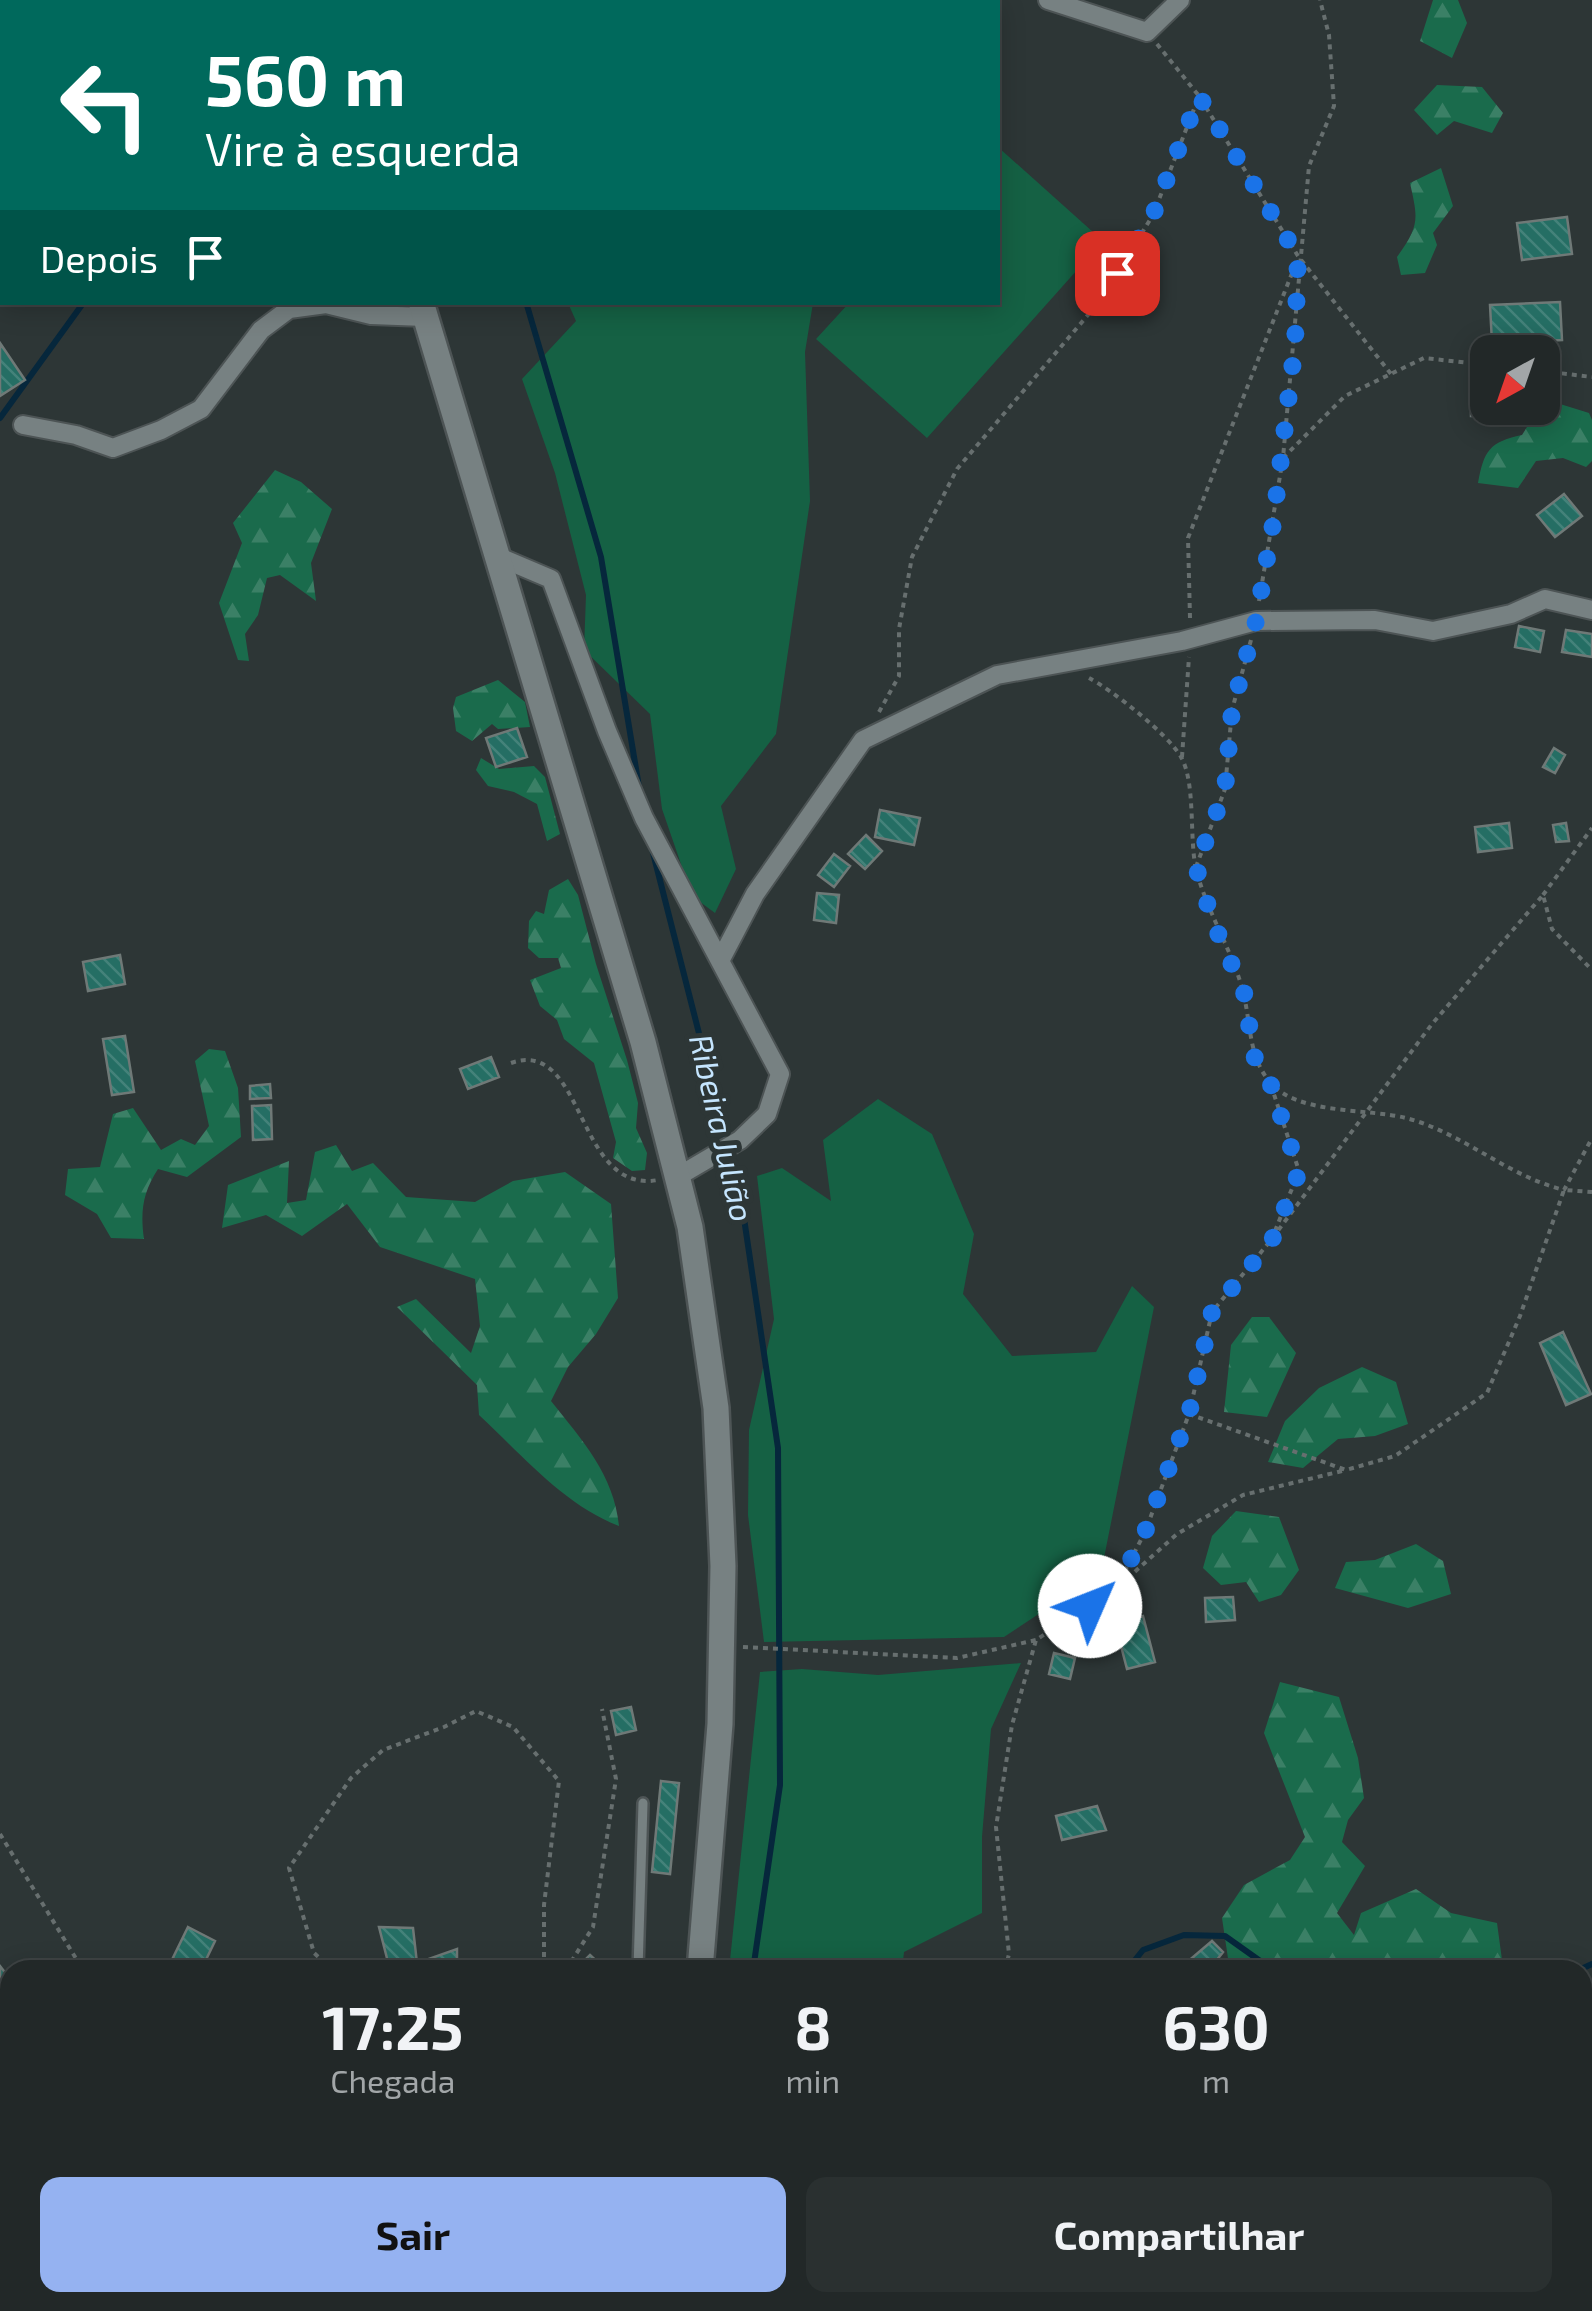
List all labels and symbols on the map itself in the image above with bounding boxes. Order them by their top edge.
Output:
pin [1075,231,1160,316]
north arrow [1470,335,1560,425]
water label: Ribeira Julião [683,1030,763,1225]
position arrow [1038,1554,1142,1658]

